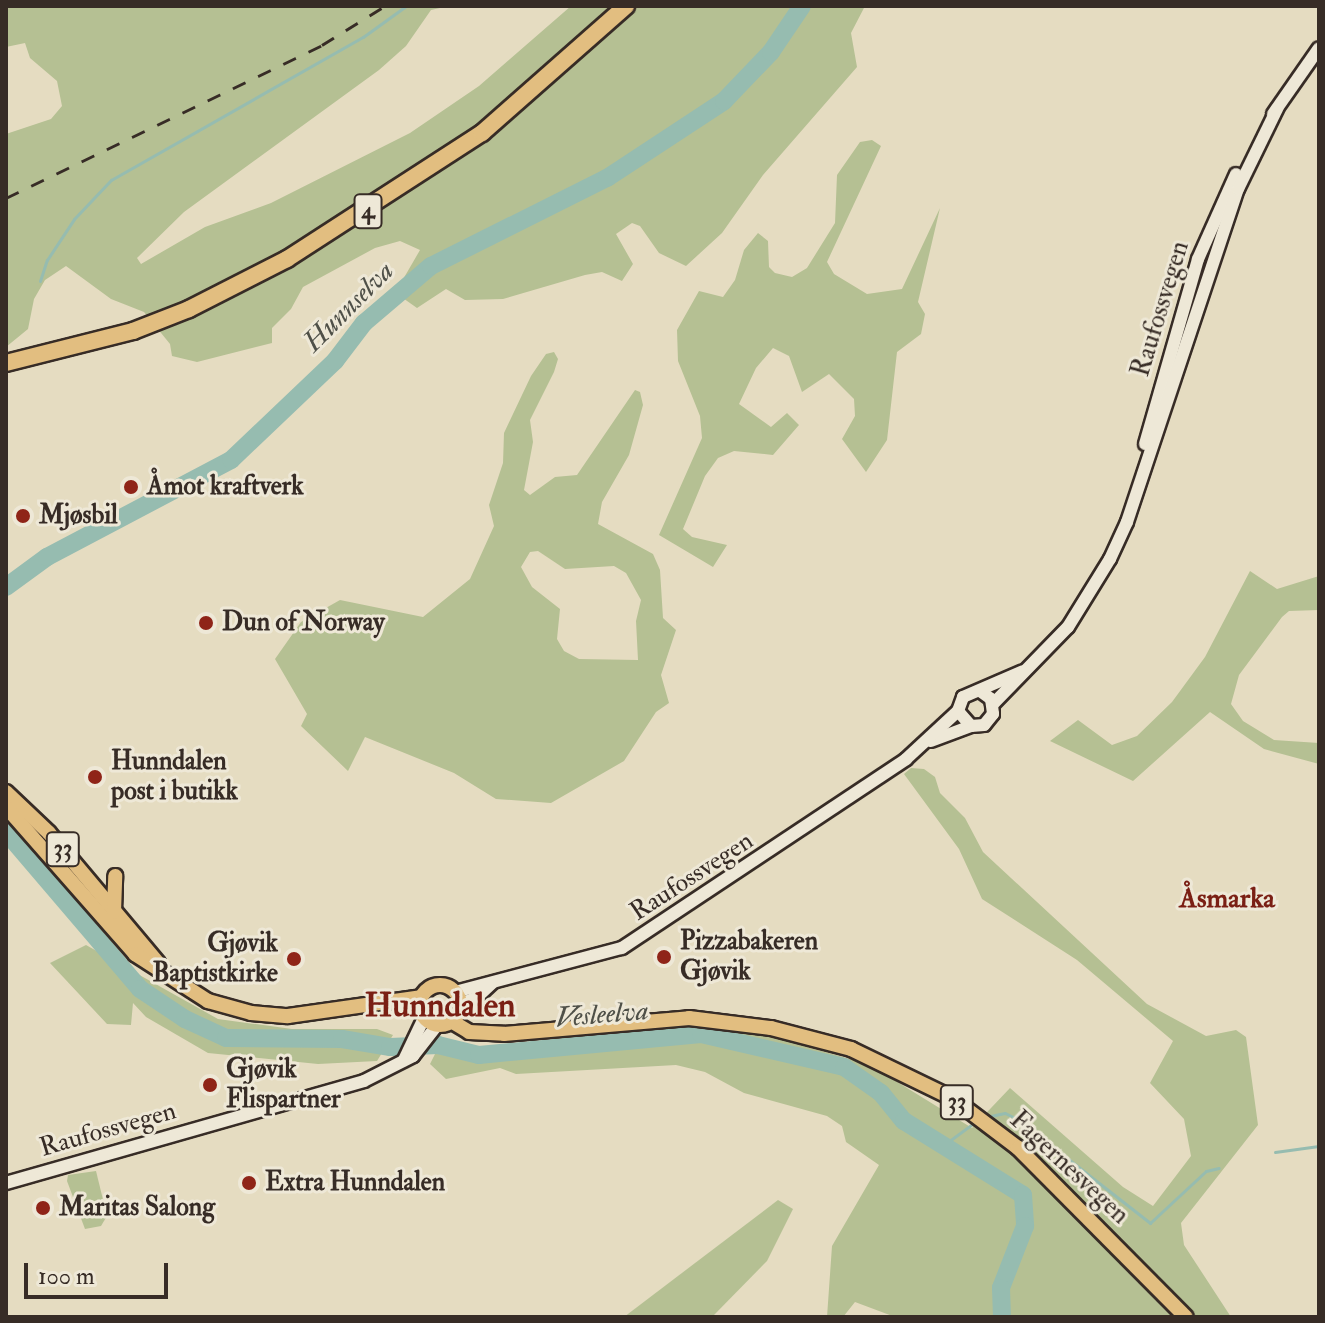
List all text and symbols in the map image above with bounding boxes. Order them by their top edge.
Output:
road number: 4 [352,191,384,231]
street label: Raufossvegen [1126,237,1196,381]
water label: Hunnselva [297,255,401,359]
place label: Åmot kraftverk [147,471,304,503]
marker: Åmot kraftverk [122,478,140,496]
place label: Mjøsbil [39,500,118,532]
marker: Mjøsbil [14,507,32,525]
place label: Dun of Norway [222,607,385,639]
marker: Dun of Norway [197,614,215,632]
place label: Hunndalen post i butikk [111,746,238,808]
marker: Hunndalen post i butikk [86,768,104,786]
street label: Raufossvegen [625,826,759,928]
road number: 33 [45,829,81,869]
district label: Åsmarka [1179,882,1275,916]
place label: Pizzabakeren Gjøvik [680,926,818,988]
place label: Gjøvik Baptistkirke [153,928,278,990]
marker: Pizzabakeren Gjøvik [655,948,673,966]
marker: Gjøvik Baptistkirke [285,950,303,968]
district label: Hunndalen [364,986,516,1026]
water label: Vesleelva [554,994,650,1036]
place label: Gjøvik Flispartner [226,1054,341,1116]
marker: Gjøvik Flispartner [201,1076,219,1094]
road number: 33 [939,1082,975,1122]
street label: Raufossvegen [36,1096,180,1164]
street label: Fagernesvegen [1003,1105,1135,1231]
place label: Extra Hunndalen [265,1167,445,1199]
marker: Extra Hunndalen [240,1174,258,1192]
place label: Maritas Salong [59,1192,215,1224]
marker: Maritas Salong [34,1199,52,1217]
scale bar [28,1247,172,1297]
text: 100 m [38,1261,95,1292]

